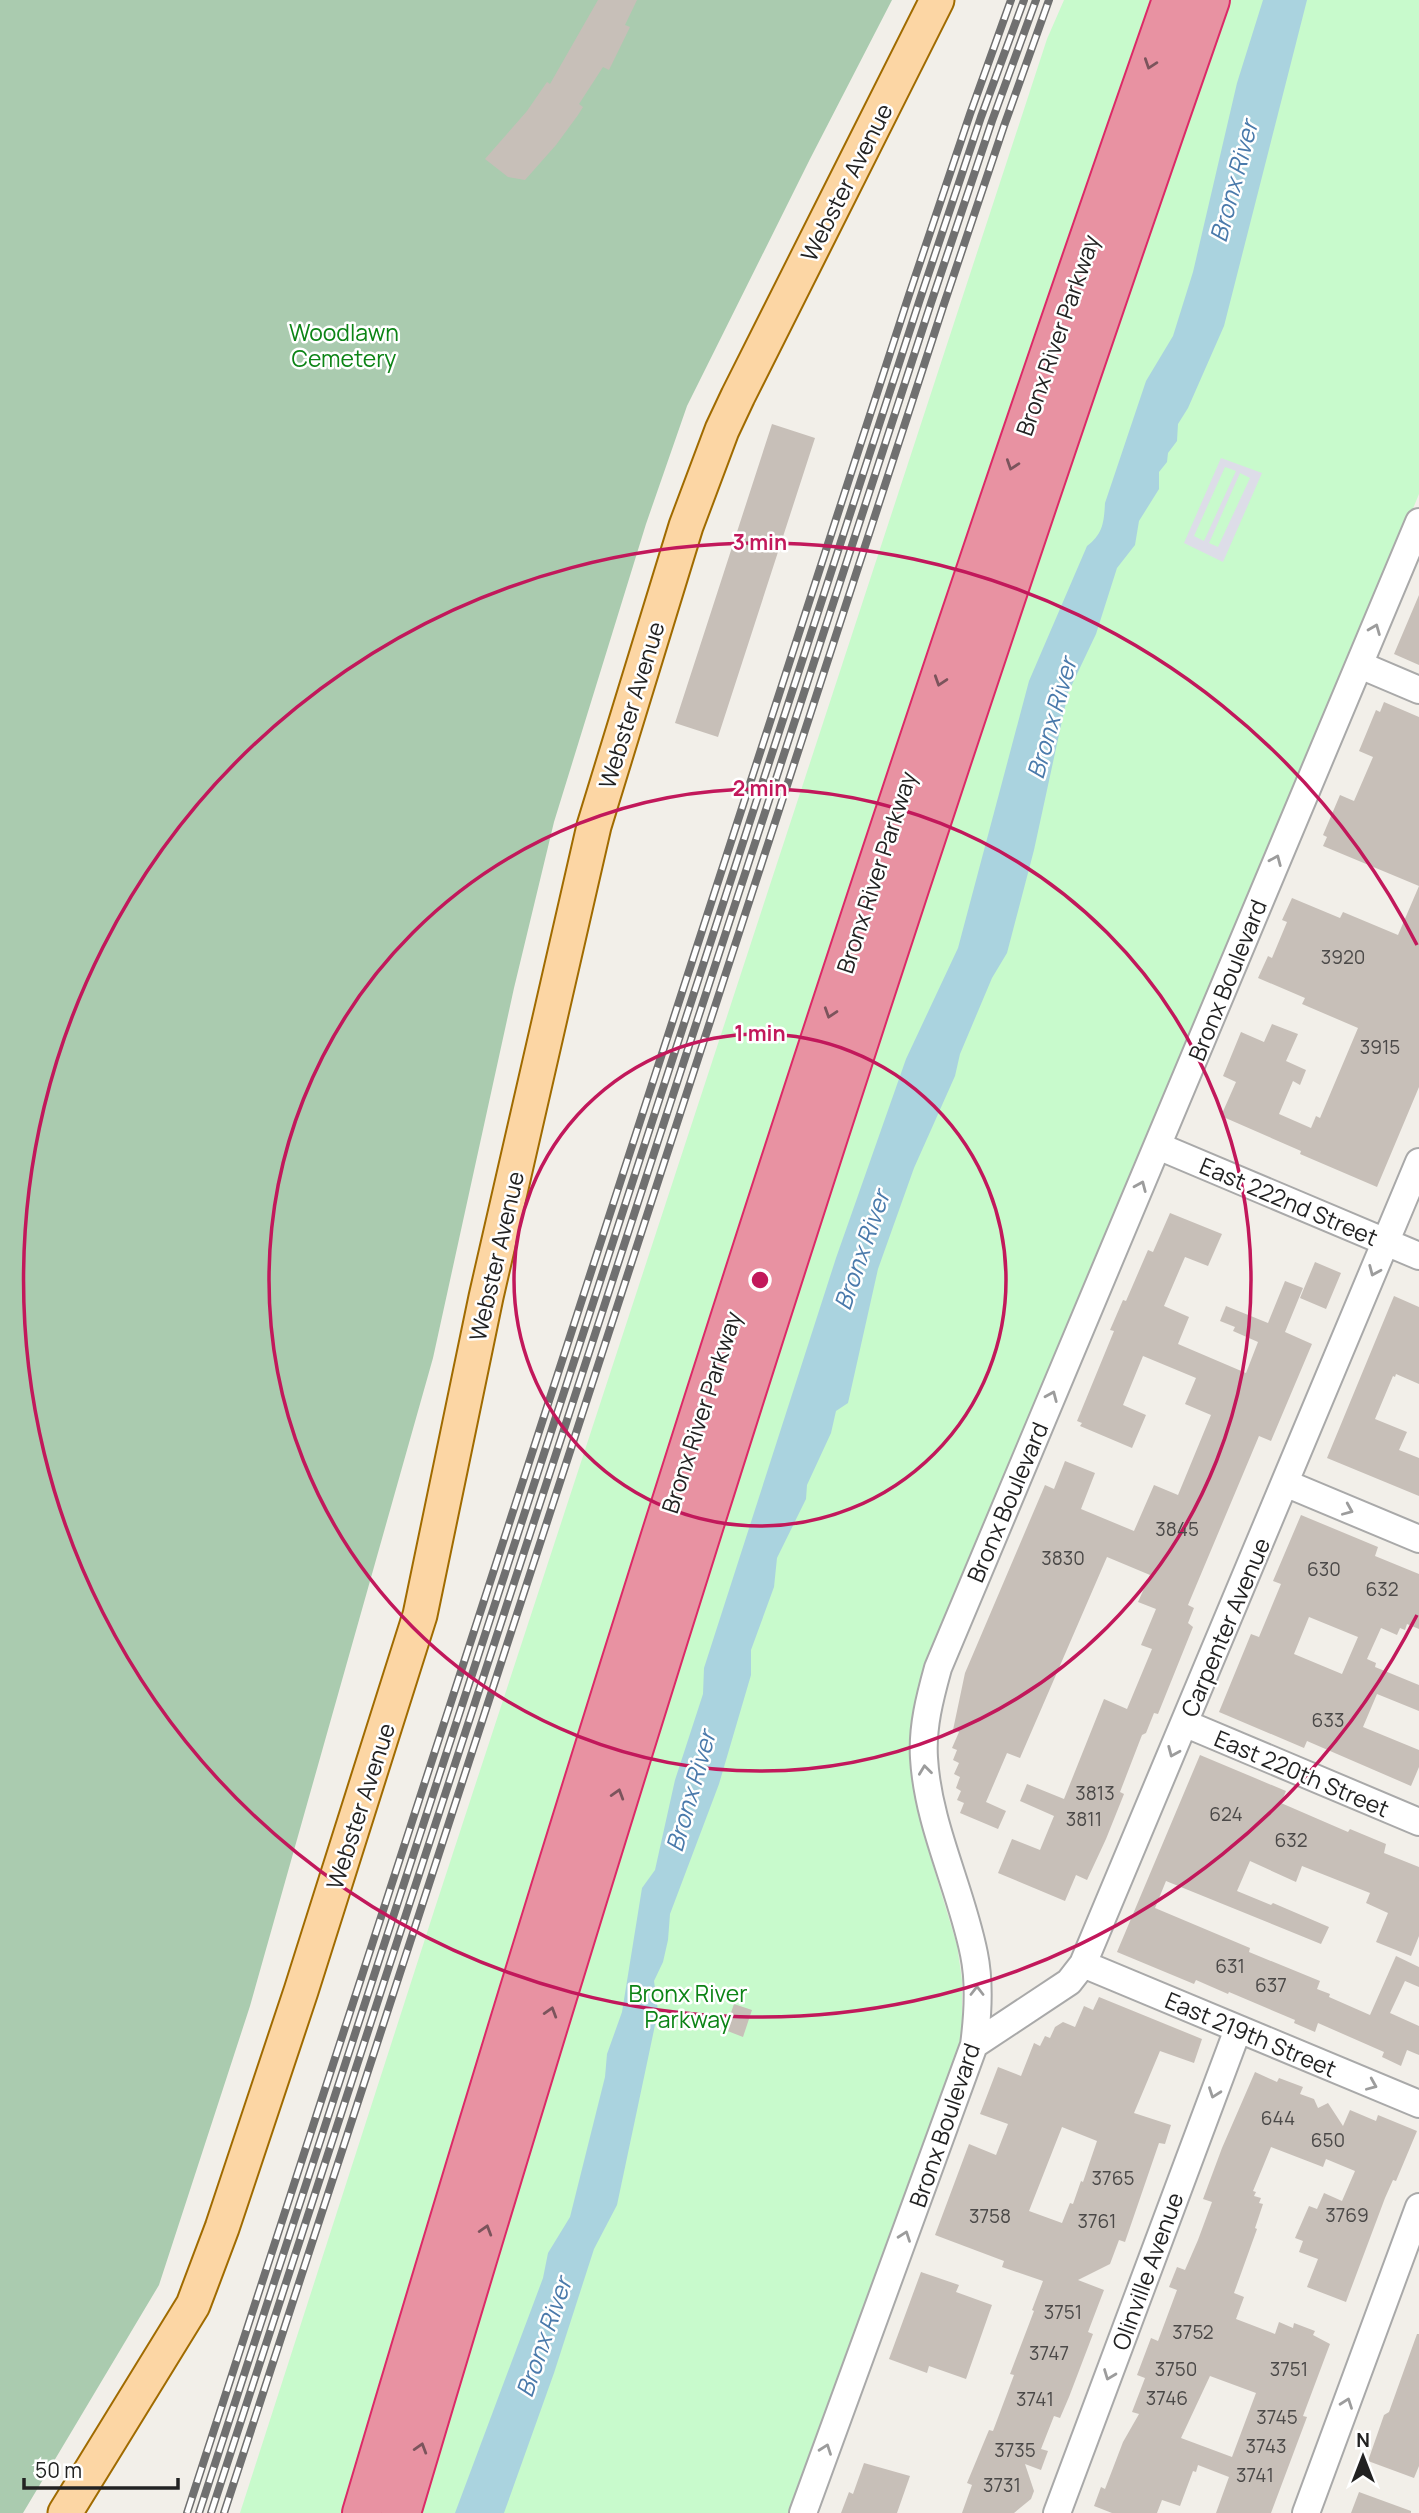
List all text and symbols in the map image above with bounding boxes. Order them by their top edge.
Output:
one-way arrow [1144,58,1158,70]
street label: Webster Avenue [792,98,900,266]
water label: Bronx River [1201,114,1266,245]
street label: Bronx River Parkway [1008,230,1106,440]
park label: Woodlawn Cemetery [289,316,399,374]
one-way arrow [1006,458,1020,471]
text: 3 min [733,528,787,556]
street label: Webster Avenue [590,618,672,792]
one-way arrow [1367,623,1381,635]
water label: Bronx River [1018,651,1085,782]
one-way arrow [934,674,948,686]
street label: Bronx River Parkway [828,767,924,977]
text: 2 min [733,774,787,802]
one-way arrow [1268,855,1282,868]
street label: Bronx Boulevard [1180,895,1274,1065]
house number: 3920 [1321,944,1365,970]
one-way arrow [823,1006,838,1018]
text: 1 min [734,1019,786,1047]
house number: 3915 [1360,1034,1400,1060]
street label: East 222nd Street [1195,1149,1383,1253]
street label: Webster Avenue [461,1168,531,1344]
one-way arrow [1133,1181,1147,1194]
water label: Bronx River [825,1183,898,1314]
one-way arrow [1368,1264,1382,1276]
centre of rings [748,1268,772,1292]
street label: Bronx River Parkway [653,1307,749,1517]
one-way arrow [1044,1391,1058,1403]
street label: Bronx Boulevard [959,1417,1055,1587]
one-way arrow [1342,1501,1354,1515]
house number: 3845 [1155,1516,1199,1542]
street label: Carpenter Avenue [1173,1533,1277,1721]
house number: 3830 [1041,1545,1085,1571]
house number: 630 [1307,1556,1341,1582]
house number: 632 [1365,1576,1399,1602]
house number: 633 [1312,1707,1344,1733]
street label: Webster Avenue [318,1719,402,1893]
street label: East 220th Street [1210,1722,1394,1824]
water label: Bronx River [657,1724,724,1855]
one-way arrow [1167,1745,1181,1757]
one-way arrow [918,1764,933,1776]
house number: 3813 [1075,1780,1115,1806]
one-way arrow [610,1789,624,1801]
house number: 624 [1209,1801,1243,1827]
house number: 3811 [1066,1806,1102,1832]
house number: 632 [1274,1827,1308,1853]
house number: 631 [1215,1953,1245,1979]
house number: 637 [1255,1972,1287,1998]
park label: Bronx River Parkway [629,1977,747,2035]
street label: East 219th Street [1160,1983,1342,2085]
one-way arrow [969,1985,985,1996]
one-way arrow [543,2006,557,2018]
street label: Bronx Boulevard [901,2039,987,2211]
one-way arrow [1365,2077,1378,2091]
one-way arrow [1208,2086,1222,2098]
house number: 644 [1261,2105,1295,2131]
house number: 650 [1311,2127,1345,2153]
house number: 3765 [1092,2165,1134,2191]
street label: Olinville Avenue [1104,2188,1190,2354]
house number: 3769 [1325,2202,1369,2228]
house number: 3758 [969,2203,1011,2229]
house number: 3761 [1078,2208,1116,2234]
one-way arrow [477,2224,492,2236]
one-way arrow [897,2230,911,2242]
water label: Bronx River [507,2270,580,2401]
house number: 3751 [1044,2299,1082,2325]
house number: 3752 [1172,2319,1214,2345]
house number: 3747 [1029,2340,1069,2366]
house number: 3750 [1155,2356,1197,2382]
house number: 3751 [1270,2356,1308,2382]
one-way arrow [1103,2368,1117,2380]
house number: 3746 [1146,2385,1188,2411]
house number: 3741 [1016,2386,1054,2412]
one-way arrow [1338,2398,1352,2410]
house number: 3745 [1256,2404,1298,2430]
north arrow [1328,2422,1398,2492]
text: N [1356,2427,1370,2453]
house number: 3743 [1246,2433,1287,2459]
house number: 3735 [994,2437,1036,2463]
one-way arrow [412,2442,427,2454]
one-way arrow [818,2443,832,2455]
scale bar [24,2446,178,2490]
text: 50 m [35,2456,82,2484]
house number: 3741 [1236,2462,1274,2488]
house number: 3731 [983,2472,1021,2498]

